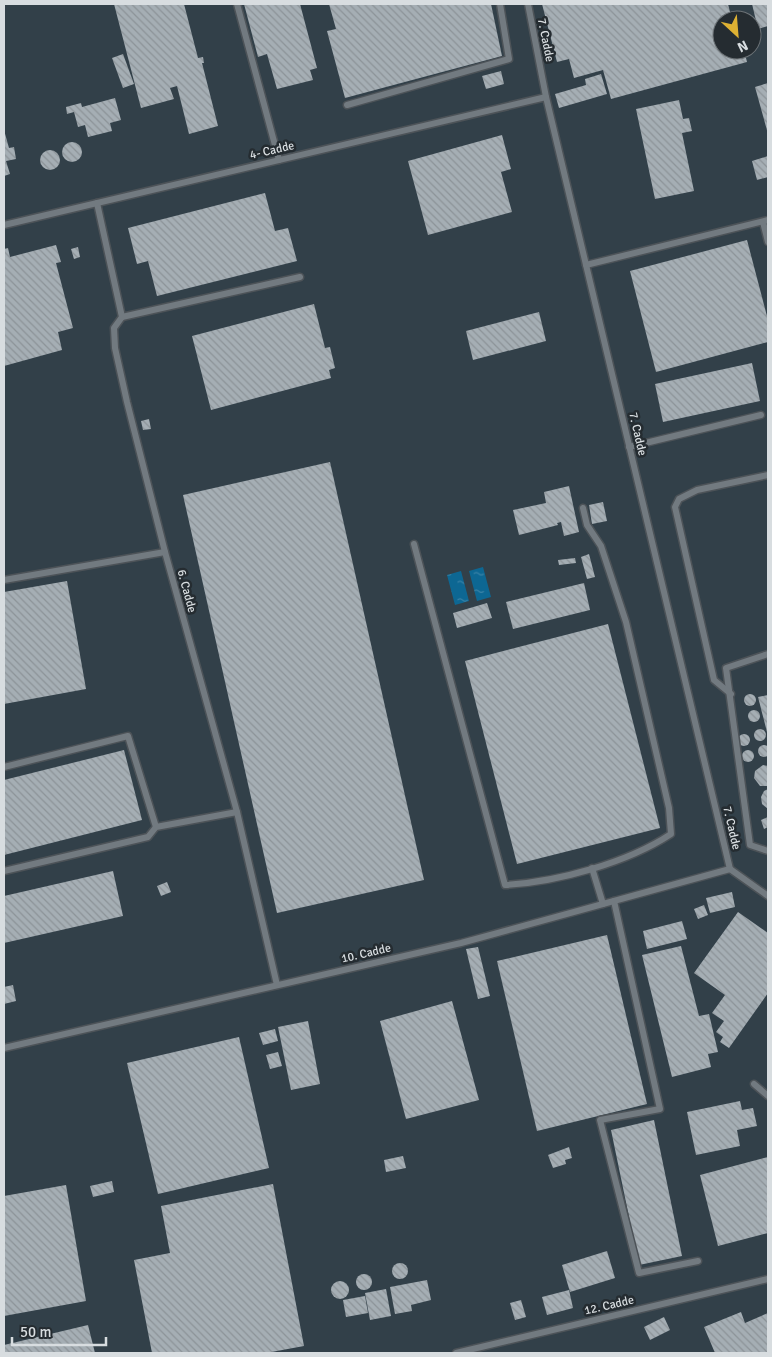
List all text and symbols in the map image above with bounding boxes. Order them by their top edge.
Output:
north arrow [712,10,762,60]
street label: 7. Cadde [534,17,557,63]
text: N [734,36,751,56]
street label: 4- Cadde [248,138,296,163]
street label: 7. Cadde [625,411,650,457]
street label: 6. Cadde [174,568,199,614]
street label: 7. Cadde [719,805,744,851]
street label: 10. Cadde [340,940,392,966]
street label: 12. Cadde [583,1292,635,1318]
scale bar [12,1314,106,1346]
text: 50 m [20,1323,51,1341]

